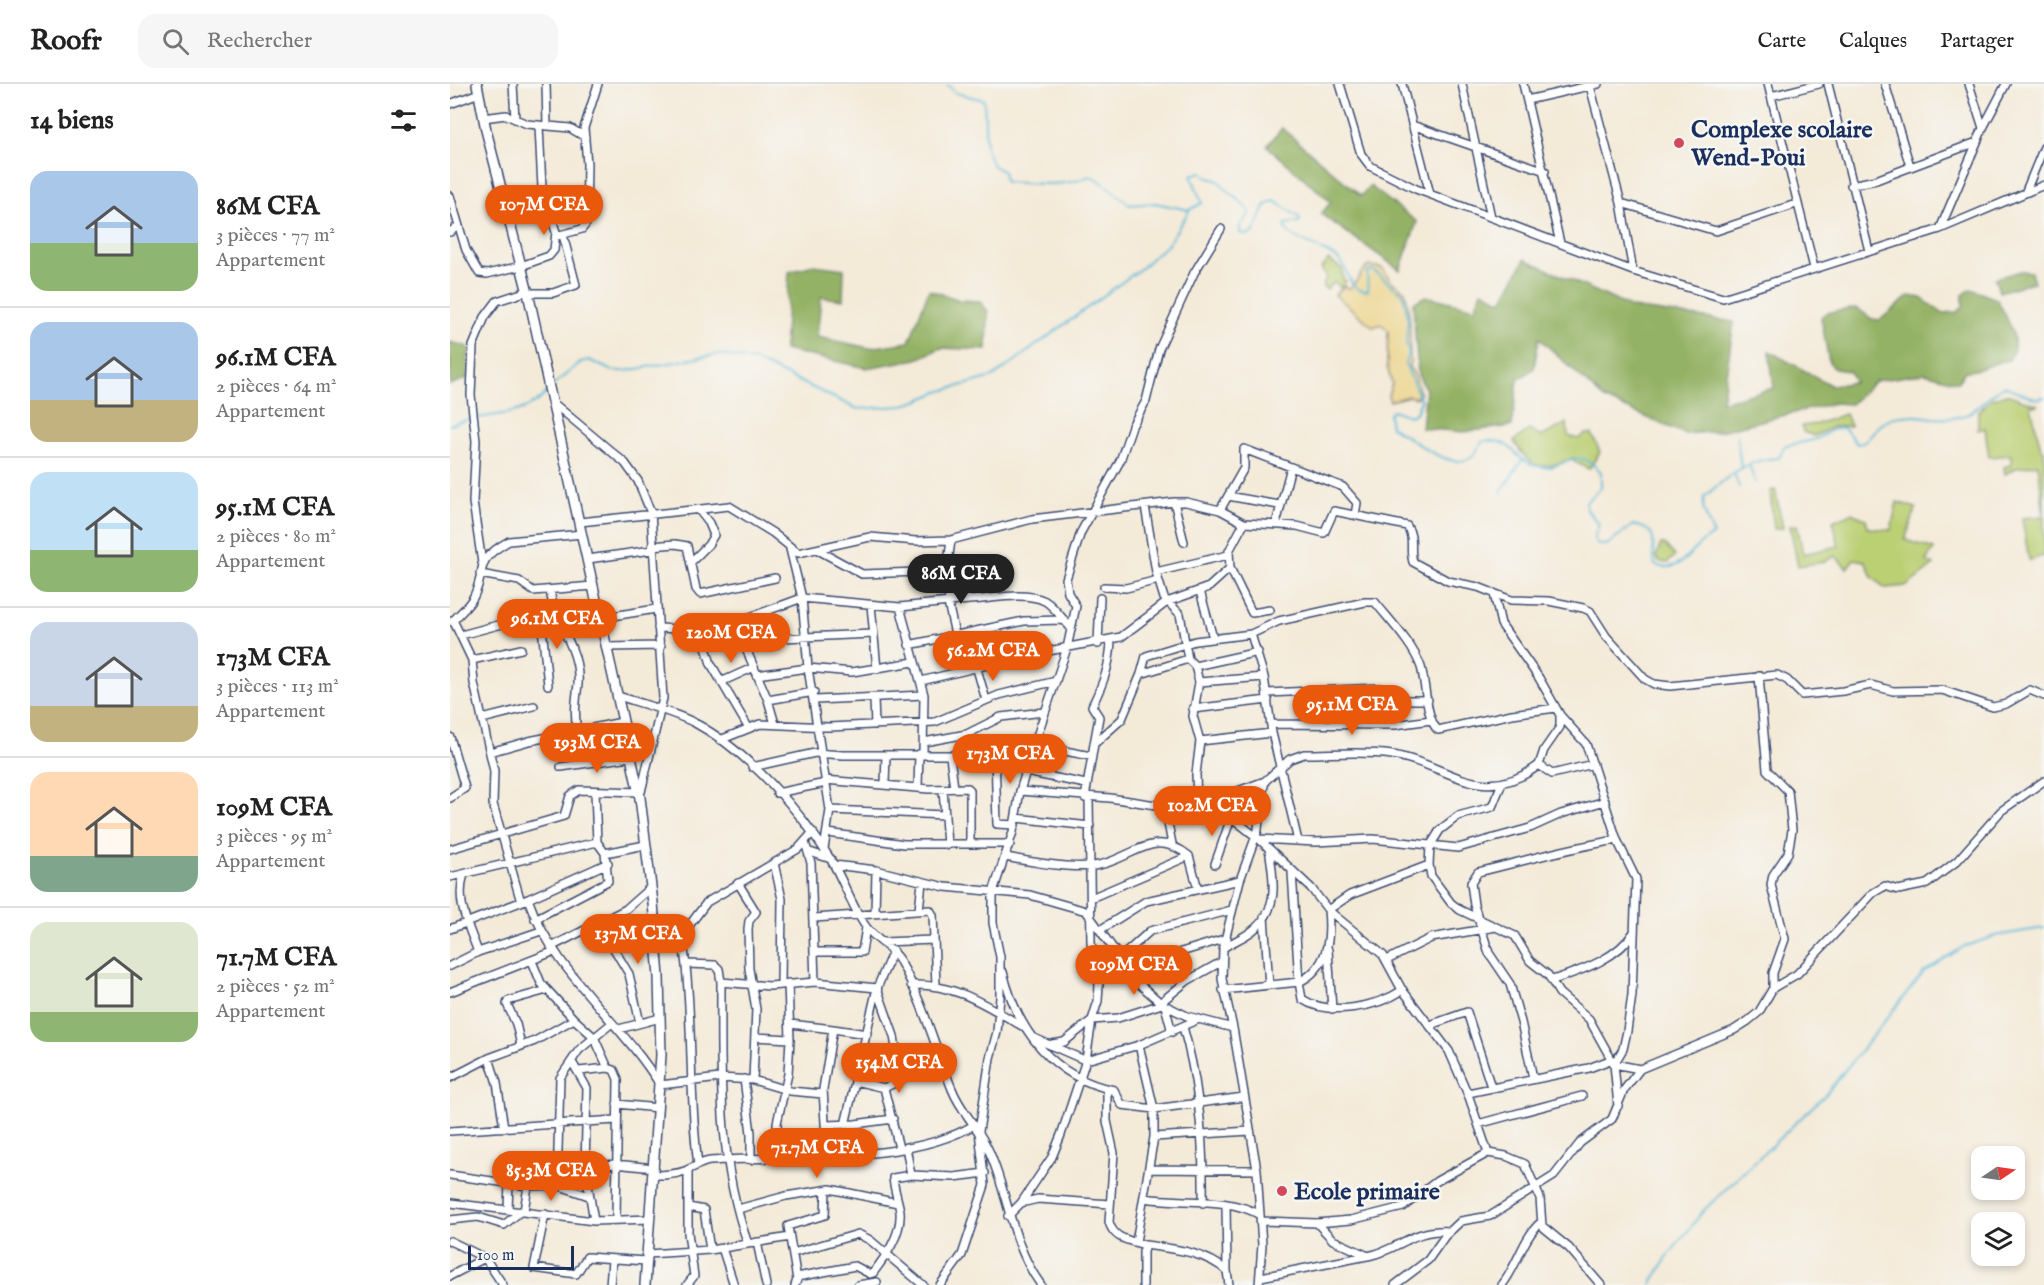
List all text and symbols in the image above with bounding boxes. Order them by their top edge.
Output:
search box [138,14,558,68]
text: Roofr [30,24,102,59]
icon: search [159,25,192,58]
text: Rechercher [207,27,312,55]
text: Carte [1757,28,1806,55]
text: Calques [1839,28,1907,55]
text: Partager [1940,28,2014,55]
text: 14 biens [30,104,114,137]
icon: filters [387,104,420,137]
place label: Complexe scolaire Wend-Poui [1690,115,1873,174]
marker: Complexe scolaire Wend-Poui [1672,136,1686,150]
pin: 107M CFA [482,185,606,236]
text: 86M CFA [216,190,319,223]
text: 107M CFA [499,192,589,217]
icon: home [78,195,150,267]
text: 3 pièces · 77 m² [216,223,335,248]
text: Appartement [216,248,325,273]
text: 96.1M CFA [216,341,336,374]
icon: home [78,346,150,418]
text: 2 pièces · 64 m² [216,374,337,399]
text: Appartement [216,399,325,424]
text: 95.1M CFA [216,491,334,524]
icon: home [78,496,150,568]
text: 2 pièces · 80 m² [216,524,336,549]
text: Appartement [216,549,325,574]
pin: 86M CFA [906,554,1016,605]
text: 86M CFA [921,561,1001,586]
pin: 96.1M CFA [488,599,626,650]
text: 96.1M CFA [511,606,603,631]
pin: 120M CFA [669,613,793,664]
text: 120M CFA [686,620,776,645]
pin: 56.2M CFA [924,631,1062,682]
text: 56.2M CFA [947,638,1039,663]
text: 173M CFA [216,641,330,674]
icon: home [78,646,150,718]
text: 3 pièces · 113 m² [216,674,339,699]
pin: 95.1M CFA [1283,685,1421,736]
text: 95.1M CFA [1307,692,1397,717]
text: Appartement [216,699,325,724]
pin: 193M CFA [535,723,659,774]
text: 193M CFA [554,730,640,755]
pin: 173M CFA [948,734,1072,785]
text: 173M CFA [966,741,1054,766]
pin: 102M CFA [1150,786,1274,837]
text: 109M CFA [216,791,332,824]
text: 102M CFA [1167,793,1257,818]
icon: home [78,796,150,868]
text: 3 pièces · 95 m² [216,824,332,849]
text: Appartement [216,849,325,874]
pin: 137M CFA [576,914,700,965]
text: 137M CFA [594,921,682,946]
text: 71.7M CFA [216,941,336,974]
pin: 109M CFA [1072,945,1196,996]
icon: home [78,946,150,1018]
text: 109M CFA [1089,952,1179,977]
text: 2 pièces · 52 m² [216,974,335,999]
text: Appartement [216,999,325,1024]
pin: 154M CFA [837,1043,961,1094]
text: 154M CFA [855,1050,943,1075]
pin: 71.7M CFA [748,1128,886,1179]
text: 71.7M CFA [771,1135,863,1160]
north arrow [1971,1146,2025,1200]
map controls [1971,1146,2025,1266]
pin: 85.3M CFA [482,1151,620,1202]
text: 85.3M CFA [506,1158,596,1183]
place label: Ecole primaire [1294,1177,1440,1208]
marker: Ecole primaire [1275,1184,1289,1198]
button: layers [1971,1212,2025,1266]
scale bar [468,1243,574,1270]
text: 100 m [477,1246,514,1266]

